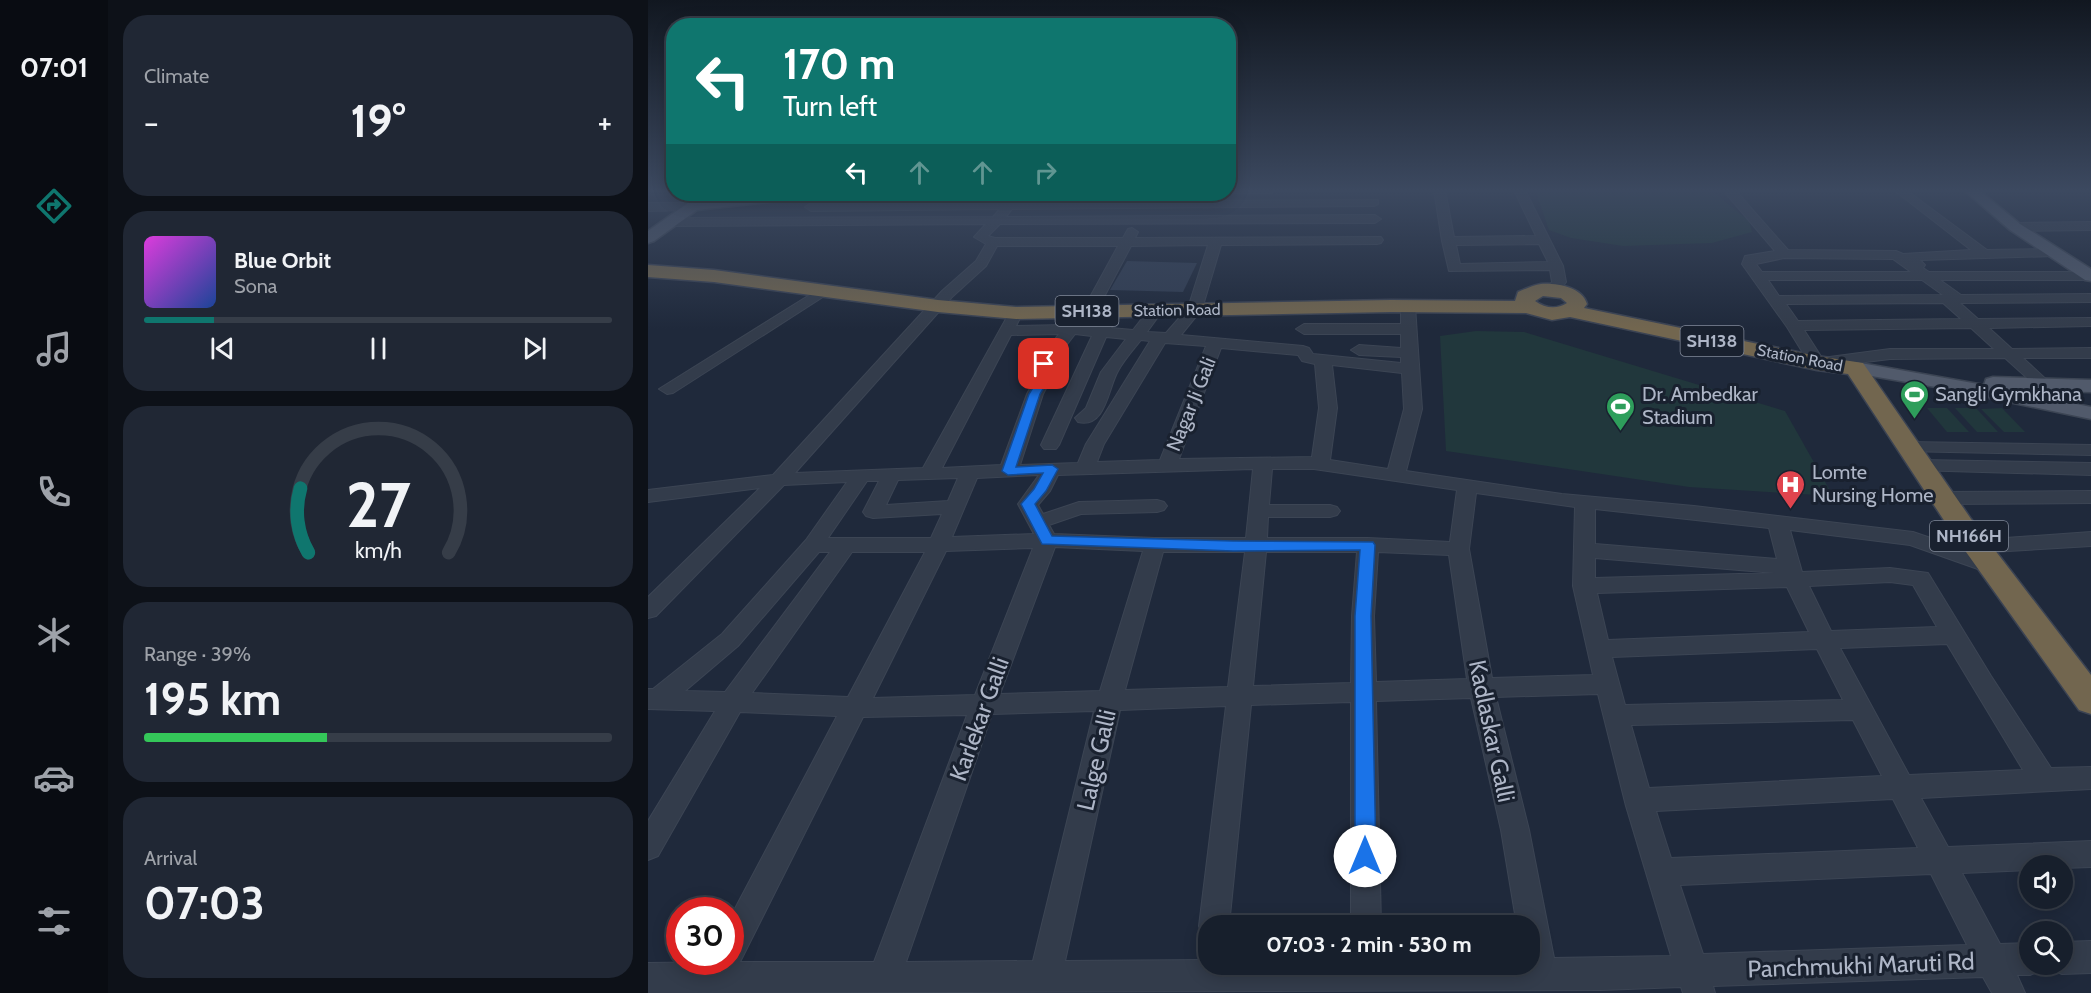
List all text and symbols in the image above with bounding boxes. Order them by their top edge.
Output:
text: 170 m [783,38,895,90]
icon: left [684,42,762,120]
text: 07:01 [20,51,88,84]
text: Climate [144,64,209,88]
text: Turn left [783,90,877,123]
text: 19° [351,94,405,148]
text: − [144,102,159,142]
text: + [597,102,612,142]
icon: left [840,156,873,189]
icon: ahead [903,156,936,189]
icon: ahead [966,156,999,189]
icon: right [1029,156,1062,189]
icon: directions [33,185,75,227]
text: Blue Orbit [234,247,331,274]
text: Sona [234,274,277,298]
road number: SH138 [1056,296,1118,326]
street label: Station Road [1133,300,1221,320]
road number: SH138 [1680,326,1744,356]
icon: music [33,328,75,370]
icon: previous [206,332,239,365]
icon: pause [362,332,395,365]
icon: next [518,332,551,365]
pin [1018,338,1069,389]
street label: Station Road [1756,340,1844,376]
icon: arrive [1027,347,1060,380]
street label: Nagar Ji Gali [1161,353,1221,455]
sports icon: Sangli Gymkhana [1898,378,1930,420]
place label: Dr. Ambedkar Stadium [1642,382,1759,429]
place label: Sangli Gymkhana [1935,382,2082,406]
sports icon: Dr. Ambedkar Stadium [1605,390,1637,432]
place label: Lomte Nursing Home [1812,460,1933,507]
text: 27 [346,468,411,544]
hospital icon: Lomte Nursing Home [1775,468,1807,510]
icon: phone [33,471,75,513]
road number: NH166H [1930,521,2008,551]
text: km/h [355,538,401,564]
icon: climate [33,614,75,656]
text: Range · 39% [144,642,251,666]
street label: Karlekar Galli [943,653,1015,785]
street label: Kadlaskar Galli [1463,657,1521,805]
text: 195 km [144,672,281,726]
street label: Lalge Galli [1070,707,1122,813]
icon: car [33,757,75,799]
position arrow [1333,824,1397,888]
text: Arrival [144,846,197,870]
map controls [2019,855,2073,975]
button: sound [2019,855,2073,909]
text: 07:03 [144,876,265,930]
speed limit sign: 30 [666,897,744,975]
icon: filters [33,900,75,942]
button: search [2019,921,2073,975]
text: 07:03 · 2 min · 530 m [1266,931,1472,958]
street label: Panchmukhi Maruti Rd [1747,947,1975,983]

